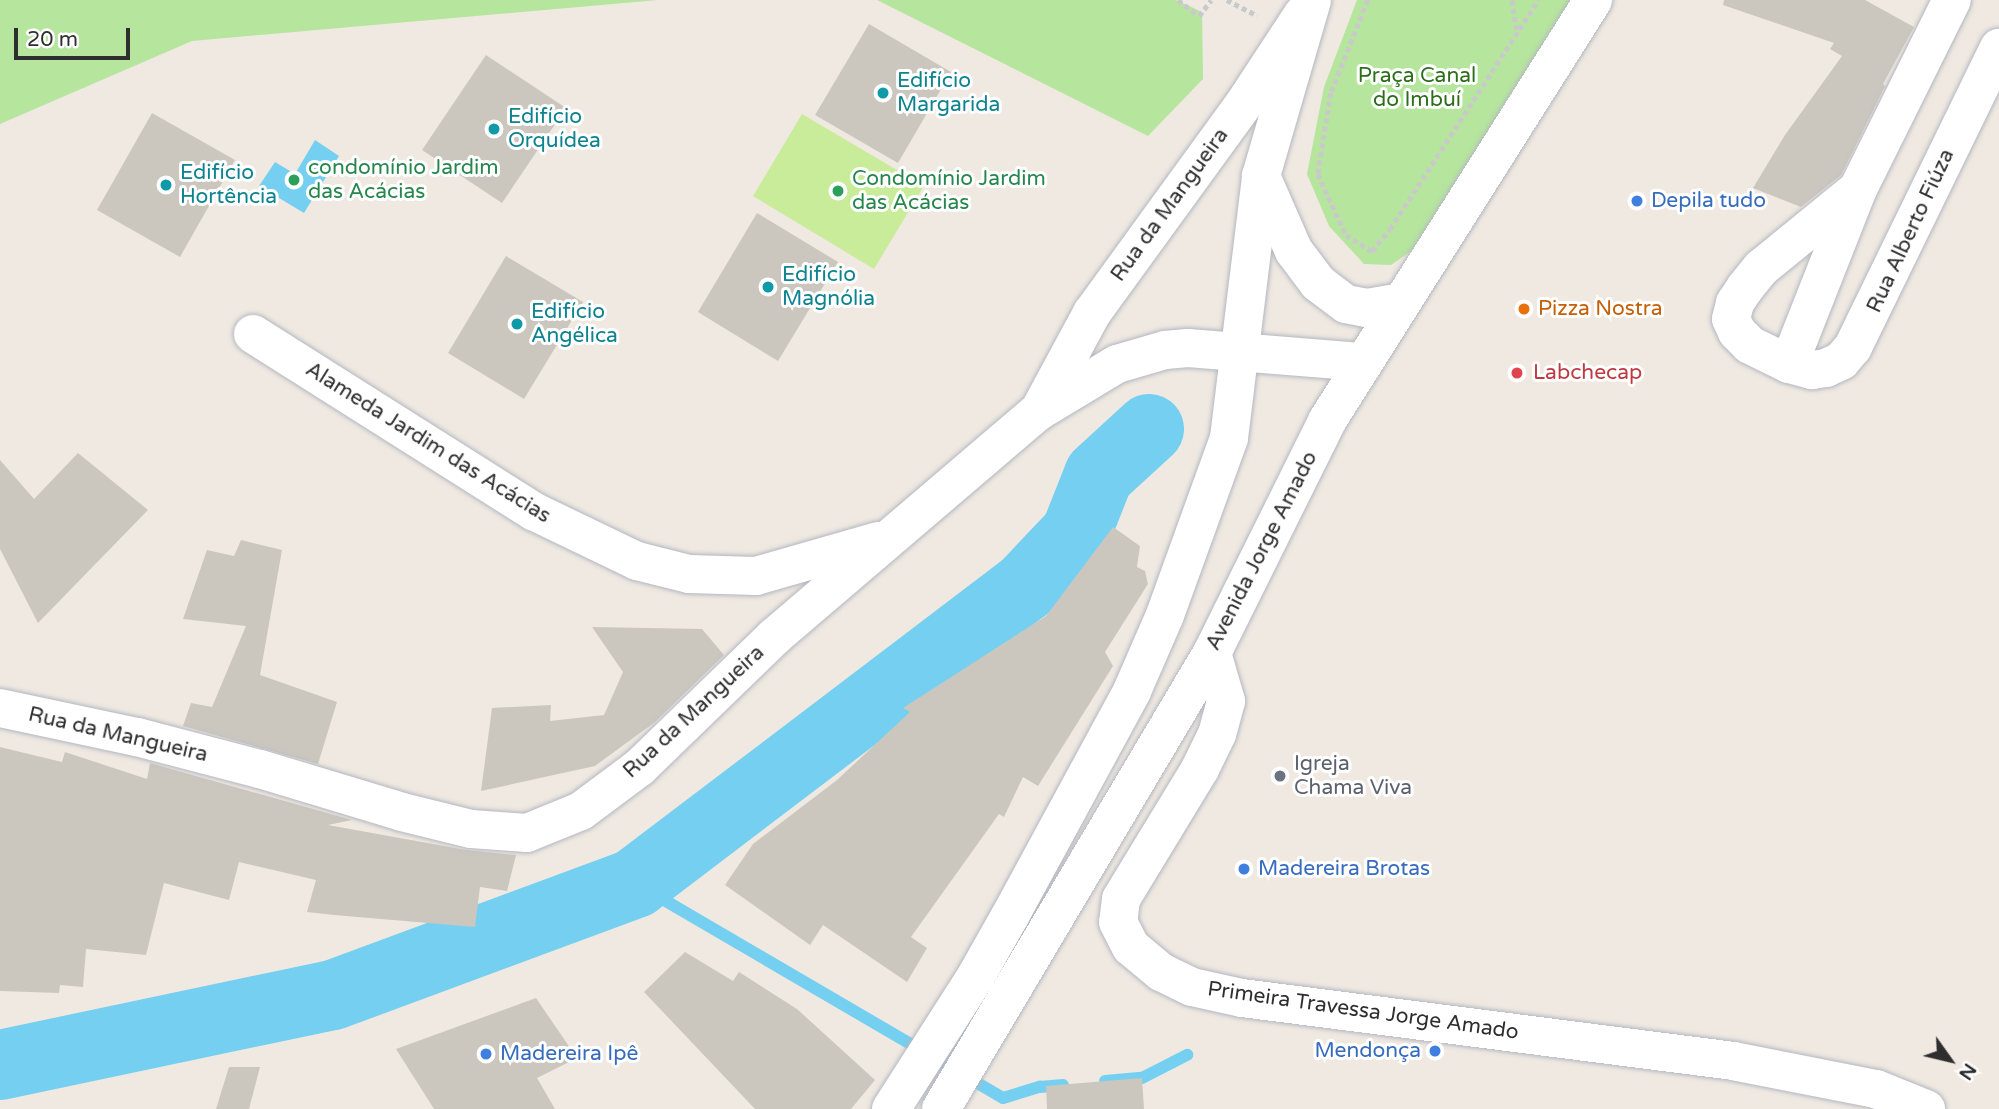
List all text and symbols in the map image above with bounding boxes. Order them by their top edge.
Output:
scale bar [18,14,133,58]
text: 20 m [27,27,78,52]
park label: Praça Canal do Imbuí [1358,63,1476,113]
place label: Edifício Margarida [897,68,1000,118]
marker: Edifício Margarida [875,85,891,101]
place label: Edifício Orquídea [508,104,601,154]
marker: Edifício Orquídea [486,121,502,137]
street label: Rua da Mangueira [1106,123,1234,287]
street label: Rua Alberto Fiúza [1862,145,1960,317]
place label: condomínio Jardim das Acácias [308,155,499,205]
place label: Edifício Hortência [180,160,277,210]
place label: Condomínio Jardim das Acácias [852,166,1046,216]
marker: condomínio Jardim das Acácias [286,172,302,188]
marker: Edifício Hortência [158,177,174,193]
marker: Condomínio Jardim das Acácias [830,183,846,199]
place label: Depila tudo [1651,188,1766,214]
marker: Depila tudo [1629,193,1645,209]
place label: Edifício Magnólia [782,262,875,312]
marker: Edifício Magnólia [760,279,776,295]
place label: Pizza Nostra [1538,296,1663,322]
place label: Edifício Angélica [531,299,618,349]
marker: Pizza Nostra [1516,301,1532,317]
marker: Edifício Angélica [509,316,525,332]
street label: Alameda Jardim das Acácias [301,357,555,529]
place label: Labchecap [1533,360,1642,386]
marker: Labchecap [1507,363,1527,383]
street label: Avenida Jorge Amado [1201,447,1323,655]
street label: Rua da Mangueira [618,640,770,784]
street label: Rua da Mangueira [26,702,210,768]
place label: Igreja Chama Viva [1294,751,1412,801]
marker: Igreja Chama Viva [1272,768,1288,784]
place label: Madereira Brotas [1258,856,1430,882]
marker: Madereira Brotas [1236,861,1252,877]
street label: Primeira Travessa Jorge Amado [1206,977,1520,1045]
north arrow [1915,1025,1985,1095]
place label: Mendonça [1315,1038,1421,1064]
place label: Madereira Ipê [500,1041,638,1067]
marker: Mendonça [1427,1043,1443,1059]
marker: Madereira Ipê [478,1046,494,1062]
text: N [1954,1059,1981,1084]

